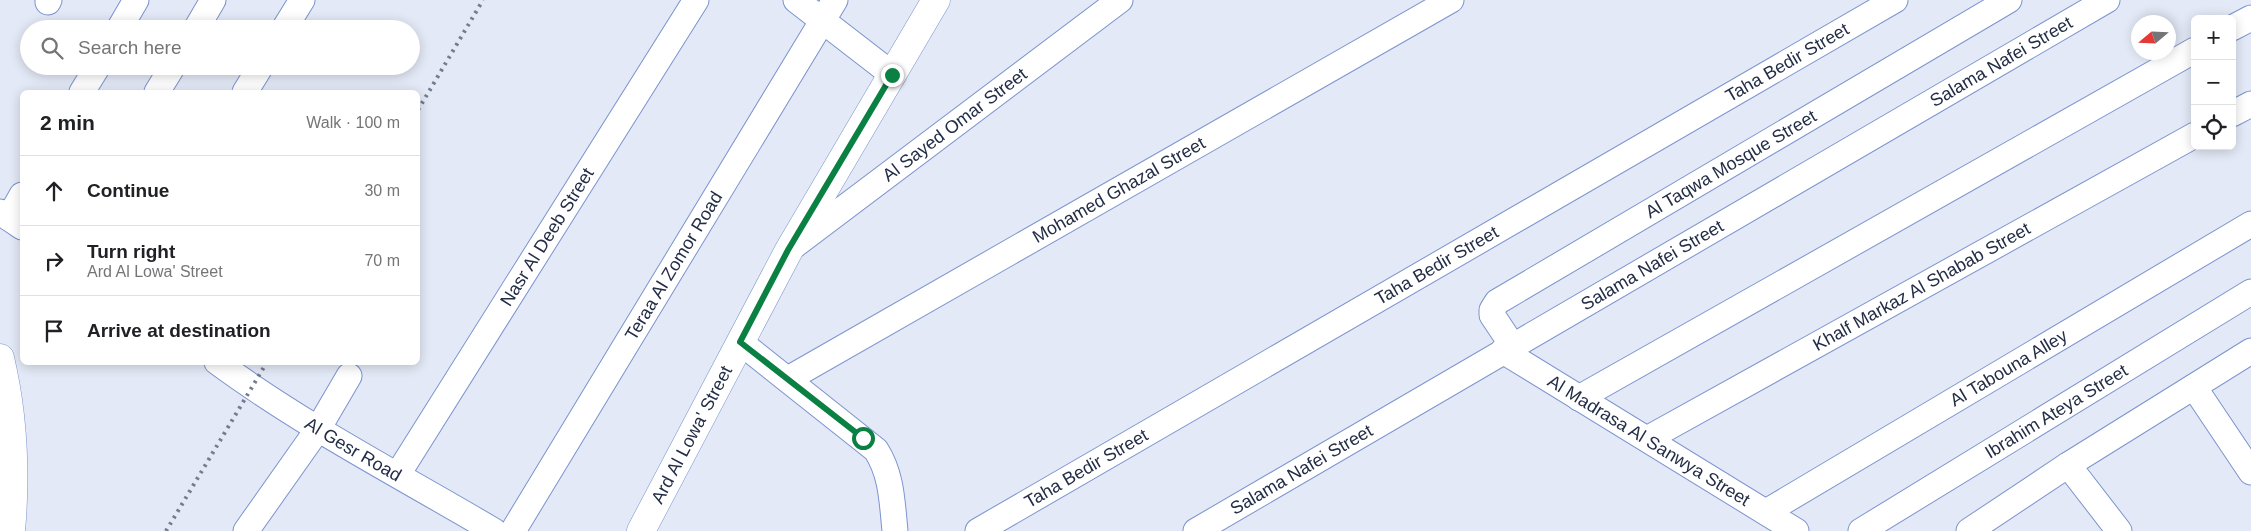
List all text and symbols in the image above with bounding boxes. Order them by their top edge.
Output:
street label: Salama Nafei Street [1927,12,2076,111]
north arrow [2131,15,2176,60]
map controls [2191,15,2236,150]
button: + [2191,15,2236,60]
street label: Taha Bedir Street [1722,19,1852,106]
search box [20,20,420,75]
icon: search [38,34,66,62]
text: Search here [78,37,182,58]
button: − [2191,60,2236,105]
street label: Al Sayed Omar Street [879,64,1031,185]
route end [881,64,904,87]
button: locate [2191,105,2236,150]
street label: Al Taqwa Mosque Street [1642,106,1820,222]
text: 2 min [40,111,95,134]
text: Walk · 100 m [306,114,400,131]
street label: Mohamed Ghazal Street [1029,133,1208,247]
street label: Nasr Al Deeb Street [496,164,598,310]
icon: ahead [40,177,68,205]
text: Continue [87,180,169,201]
text: 30 m [364,182,400,199]
street label: Teraa Al Zomor Road [621,188,726,344]
street label: Salama Nafei Street [1577,216,1727,314]
street label: Khalf Markaz Al Shabab Street [1809,218,2034,355]
street label: Taha Bedir Street [1371,222,1502,309]
text: Turn right [87,241,175,262]
icon: right [40,247,68,275]
text: 70 m [364,252,400,269]
text: Ard Al Lowa' Street [87,263,223,280]
icon: arrive [40,317,68,345]
text: Arrive at destination [87,320,271,341]
street label: Al Tabouna Alley [1946,326,2071,411]
street label: Ibrahim Ateya Street [1981,360,2131,463]
street label: Ard Al Lowa' Street [647,362,736,507]
street label: Al Madrasa Al Sanwya Street [1544,371,1753,510]
street label: Al Gesr Road [301,413,405,486]
street label: Salama Nafei Street [1227,420,1376,519]
street label: Taha Bedir Street [1021,425,1151,512]
route start [852,427,875,450]

